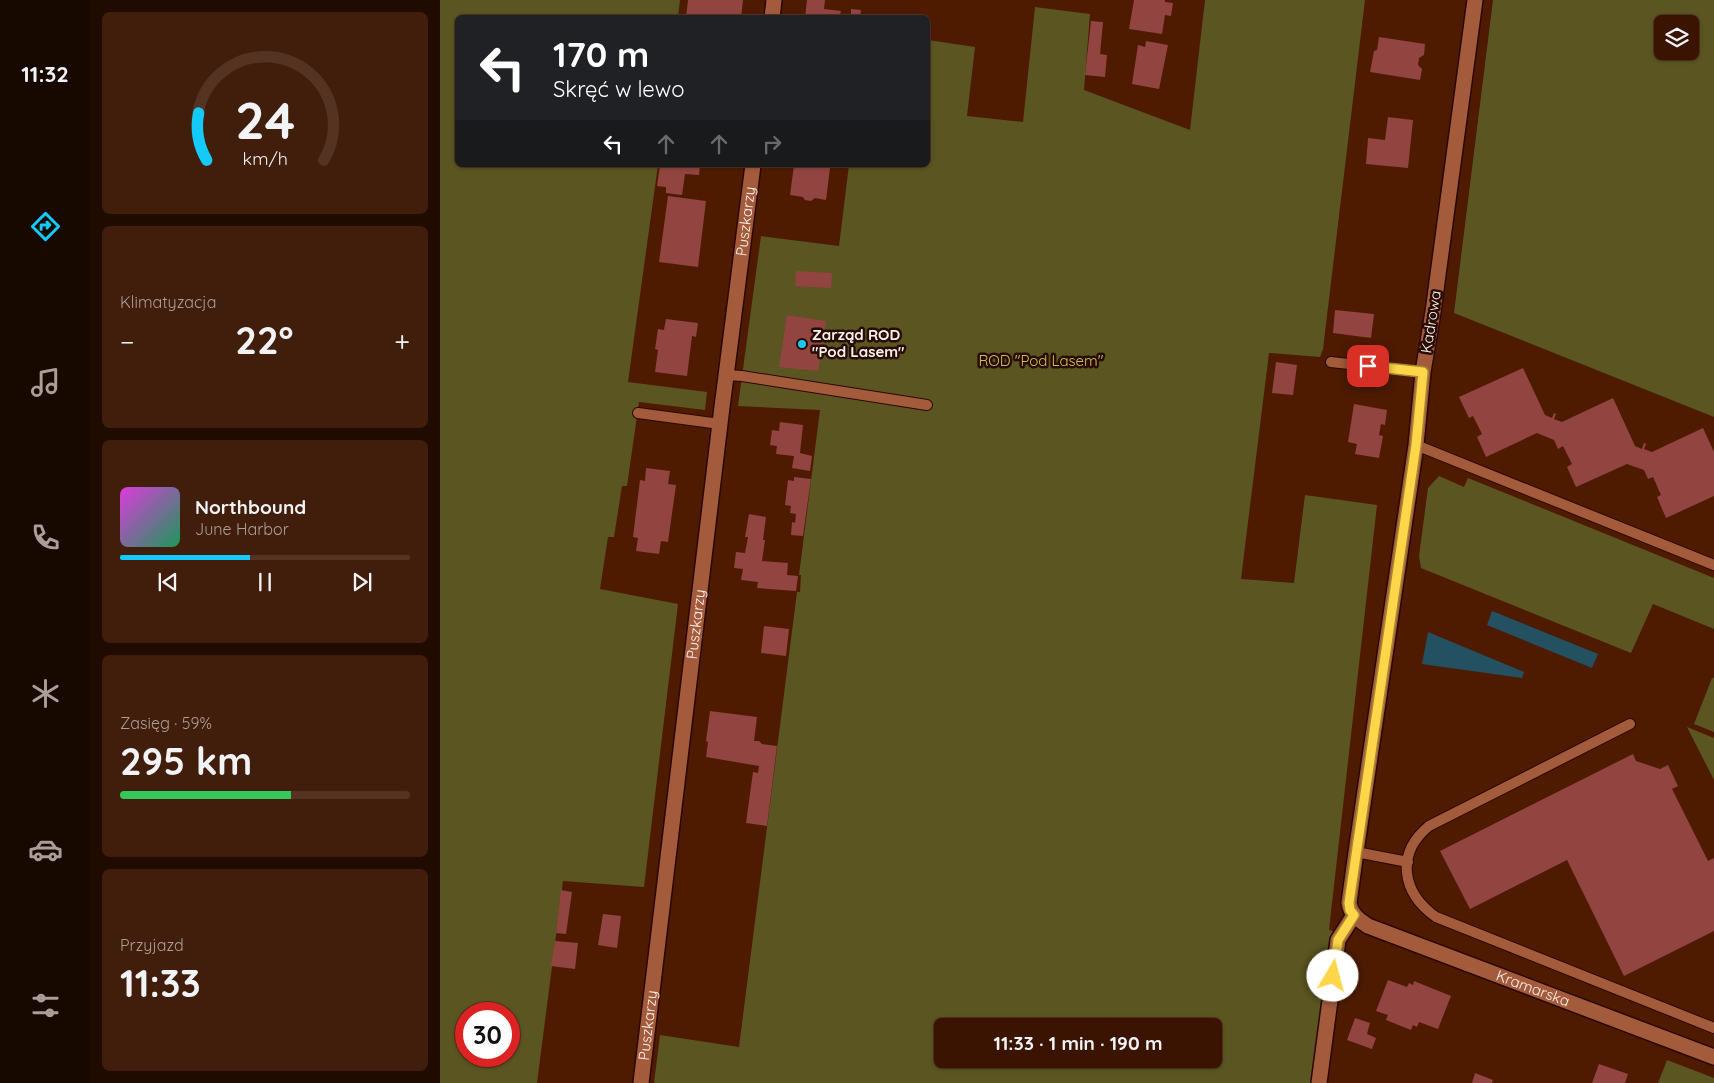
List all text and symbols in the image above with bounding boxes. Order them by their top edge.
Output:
map controls [1654,15,1699,60]
button: layers [1654,15,1699,60]
text: 170 m [553,32,649,76]
icon: left [470,35,535,100]
text: 11:32 [21,60,69,88]
text: Skręć w lewo [553,75,685,103]
text: 24 [235,87,295,152]
icon: left [599,130,627,158]
icon: ahead [652,130,680,158]
icon: ahead [705,130,733,158]
icon: right [758,130,786,158]
text: km/h [242,147,288,169]
street label: Puszkarzy [731,185,759,257]
icon: directions [28,209,63,244]
street label: Kadrowa [1416,289,1445,355]
text: Klimatyzacja [120,292,216,312]
text: 22° [235,316,293,364]
text: − [120,324,135,359]
text: + [394,324,410,359]
place label: Zarząd ROD "Pod Lasem" [812,325,905,361]
marker: Zarząd ROD "Pod Lasem" [796,338,808,350]
pin [1347,345,1389,387]
park label: ROD "Pod Lasem" [978,351,1104,370]
icon: arrive [1354,352,1382,380]
icon: music [28,365,63,400]
text: Northbound [195,495,306,519]
text: June Harbor [195,519,289,539]
icon: phone [28,520,63,555]
icon: previous [154,568,182,596]
icon: pause [251,568,279,596]
icon: next [348,568,376,596]
street label: Puszkarzy [682,588,709,660]
icon: climate [28,676,63,711]
text: Zasięg · 59% [120,713,212,733]
text: 295 km [120,737,252,785]
icon: car [28,832,63,867]
text: Przyjazd [120,935,184,955]
position arrow [1306,949,1358,1001]
text: 11:33 [120,959,201,1007]
street label: Kramarska [1494,965,1573,1011]
icon: filters [28,988,63,1023]
street label: Puszkarzy [634,989,661,1061]
speed limit sign: 30 [455,1002,520,1067]
text: 11:33 · 1 min · 190 m [994,1031,1162,1055]

